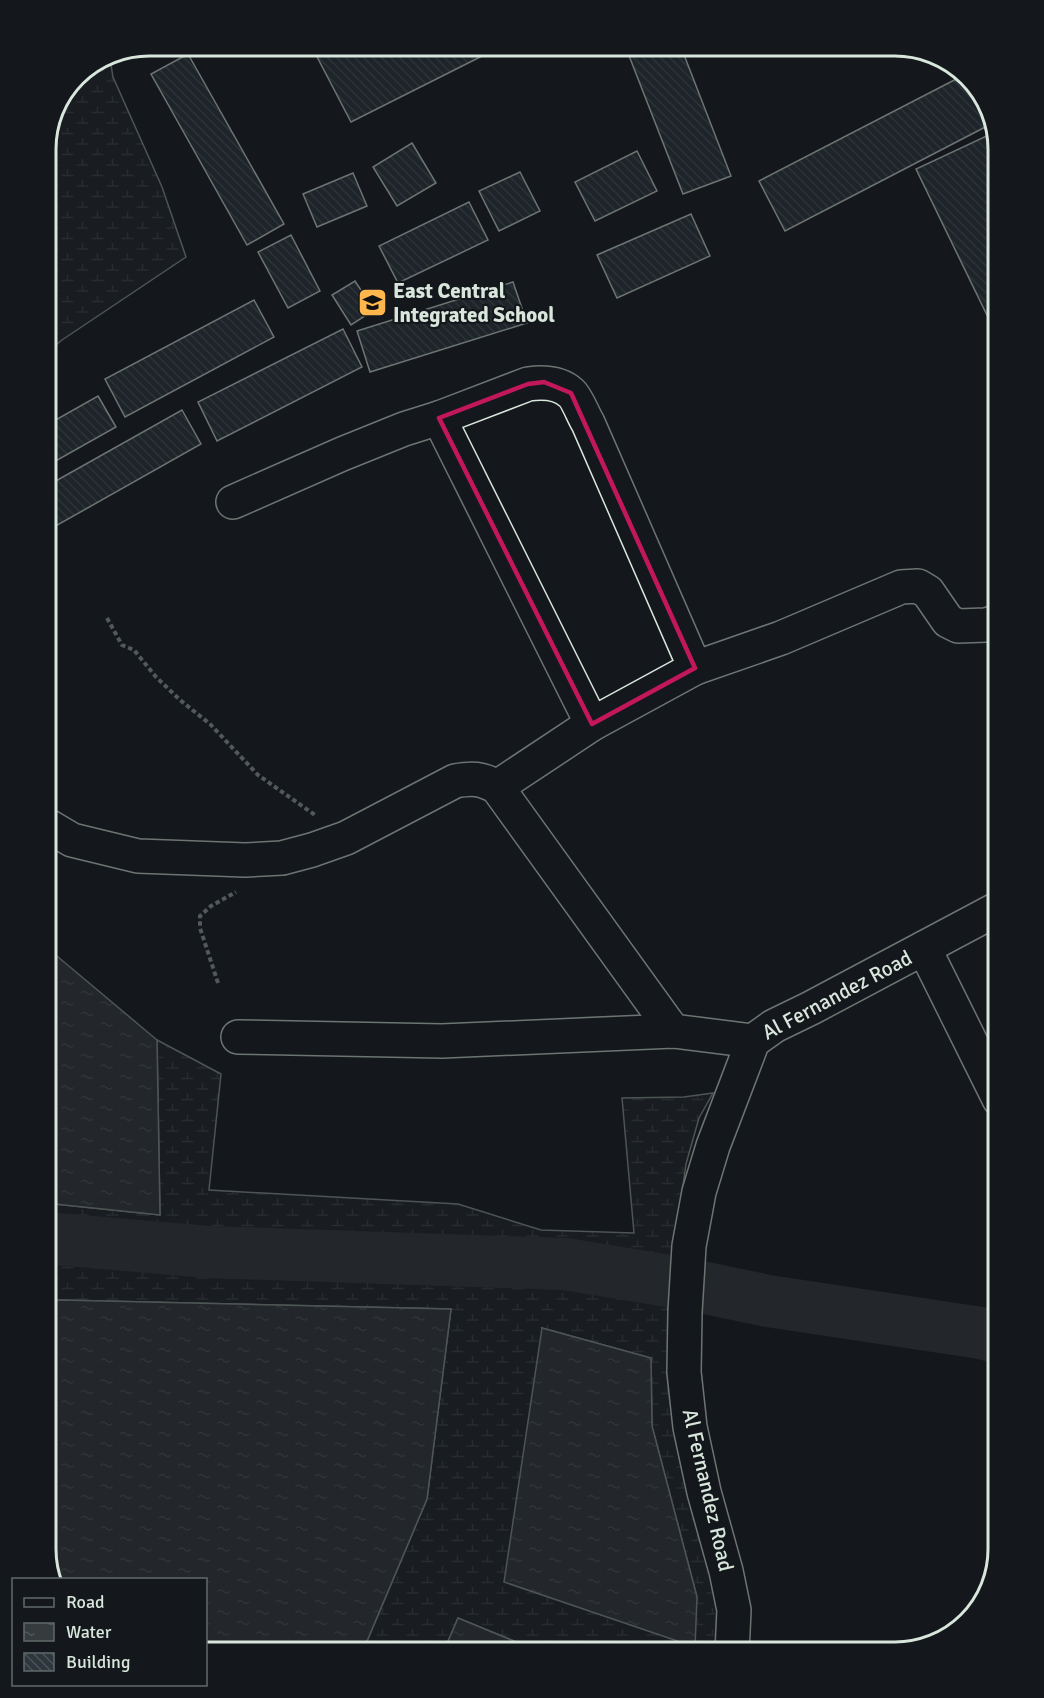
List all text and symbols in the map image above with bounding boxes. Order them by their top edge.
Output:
place label: East Central Integrated School [393,278,555,328]
school or university icon: East Central Integrated School [356,287,388,319]
street label: Al Fernandez Road [758,945,916,1045]
street label: Al Fernandez Road [677,1406,739,1574]
legend [12,1578,207,1686]
text: Road [66,1591,105,1613]
text: Water [66,1621,112,1643]
text: Building [66,1651,130,1673]

